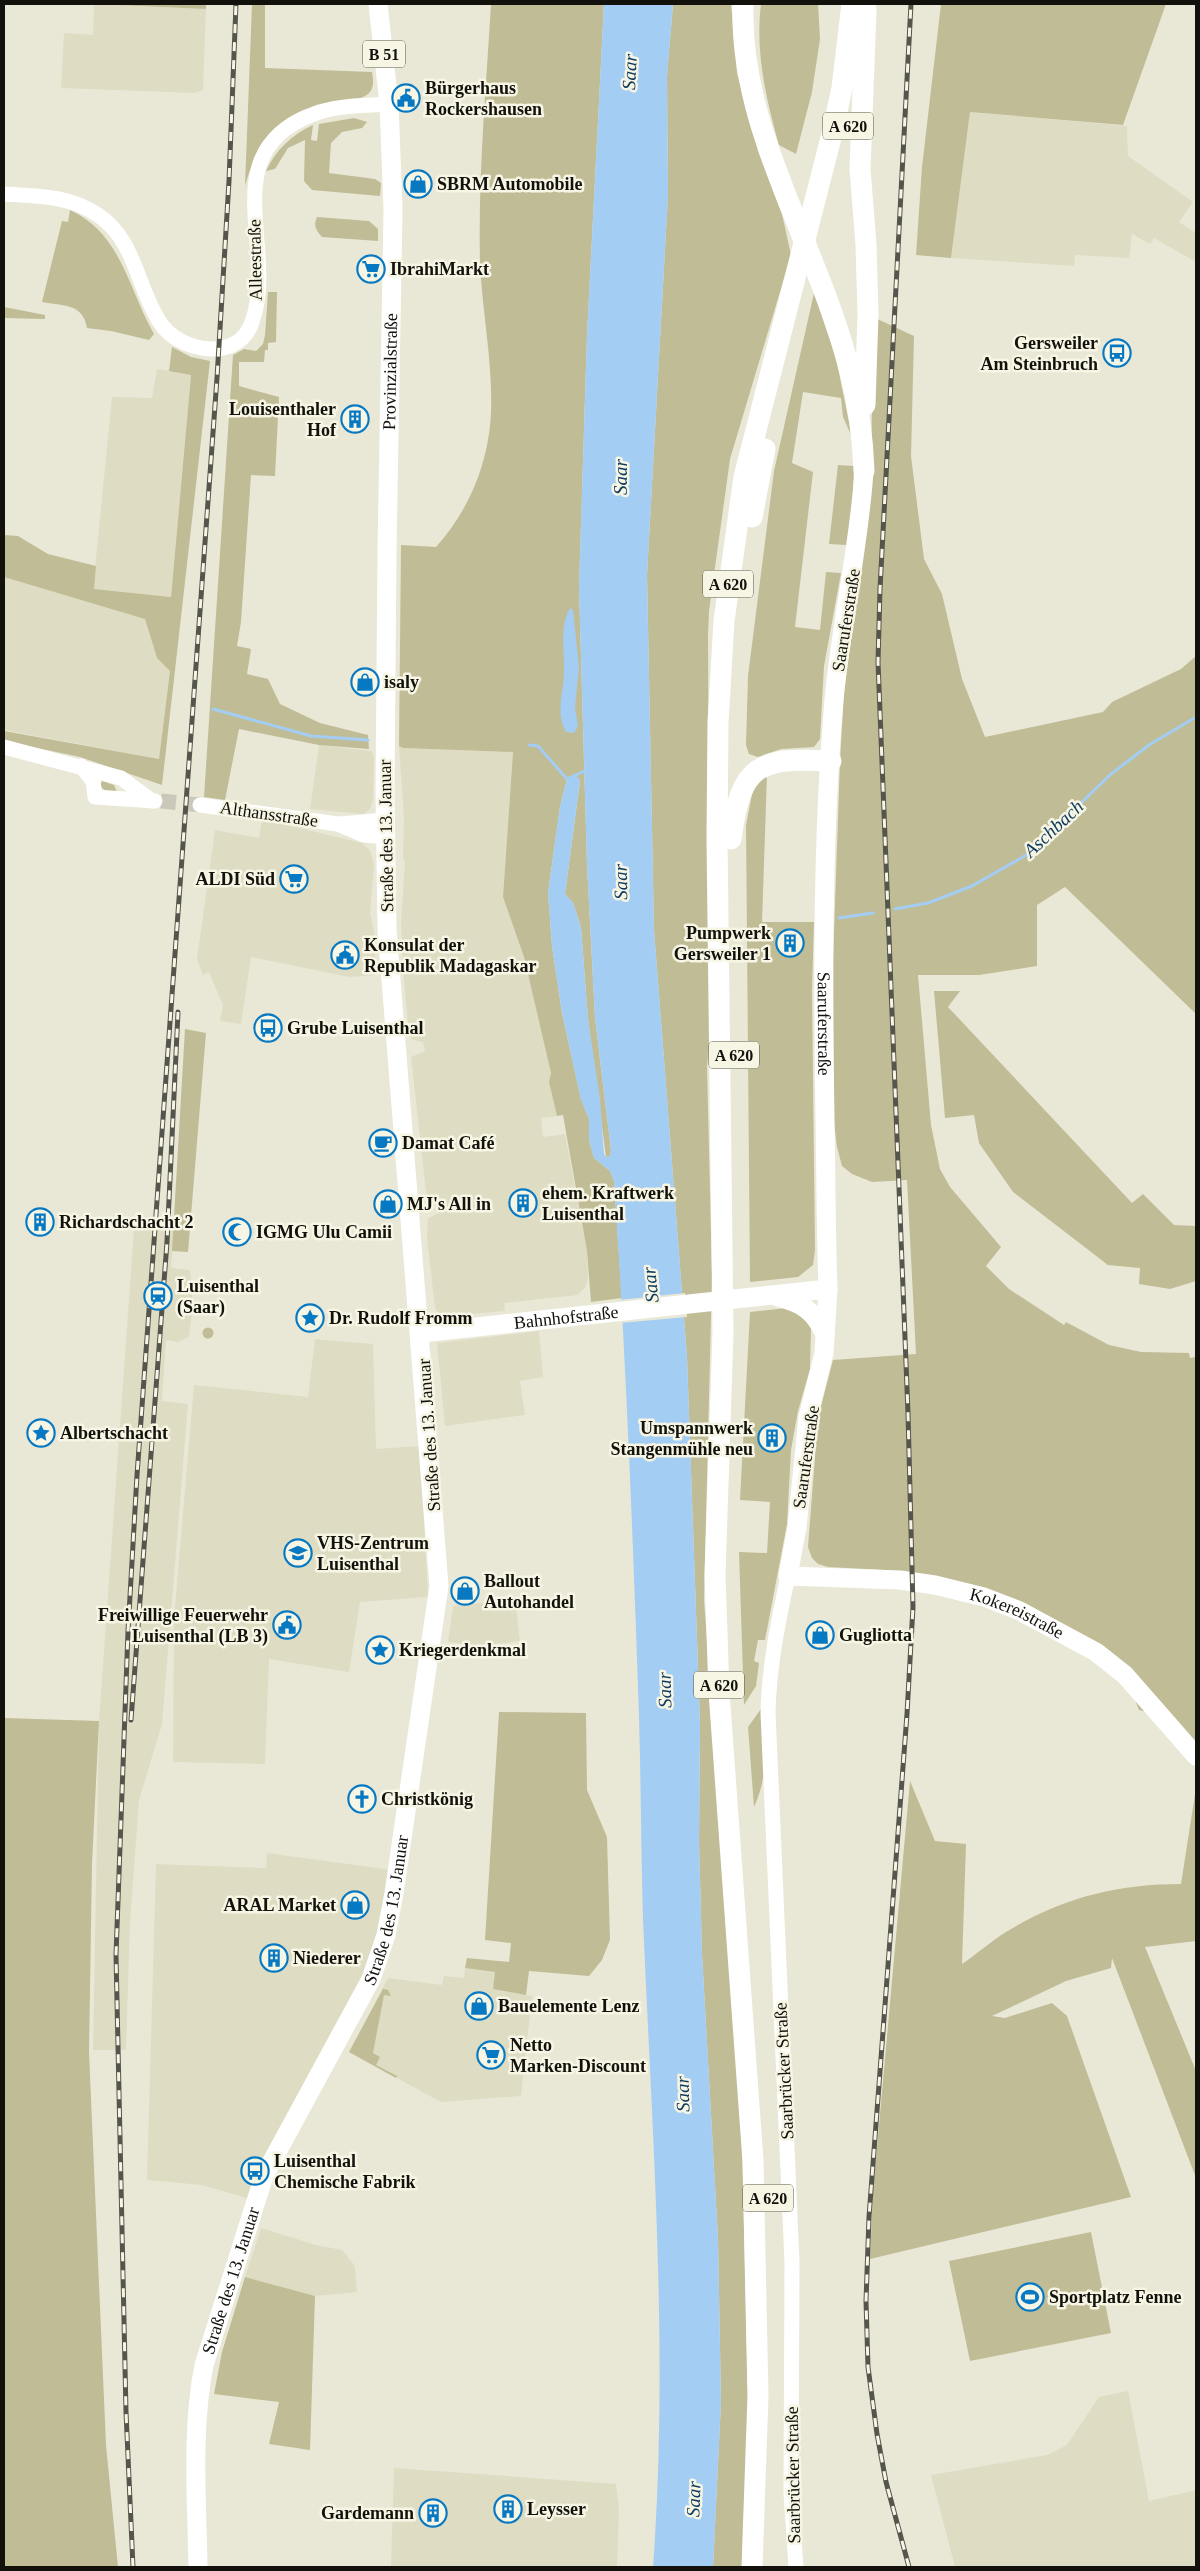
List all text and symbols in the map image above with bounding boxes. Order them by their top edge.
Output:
road number: B 51 [363,41,405,68]
water label: Saar [618,53,641,91]
place label: Bürgerhaus Rockershausen [425,78,542,119]
public building icon: Bürgerhaus Rockershausen [391,83,421,113]
road number: A 620 [823,112,873,140]
shop icon: SBRM Automobile [403,169,433,199]
place label: SBRM Automobile [437,174,583,194]
street label: Alleestraße [244,219,266,301]
supermarket icon: IbrahiMarkt [356,254,386,284]
place label: IbrahiMarkt [390,259,489,279]
street label: Provinzialstraße [379,313,401,430]
place label: Gersweiler Am Steinbruch [980,333,1098,374]
bus stop icon: Gersweiler Am Steinbruch [1102,338,1132,368]
place label: Louisenthaler Hof [229,399,337,440]
building icon: Louisenthaler Hof [340,404,370,434]
water label: Saar [610,458,631,495]
street label: Saaruferstraße [828,567,864,673]
road number: A 620 [703,570,753,598]
shop icon: isaly [350,667,380,697]
place label: isaly [384,672,419,692]
street label: Straße des 13. Januar [375,759,397,913]
water label: Aschbach [1018,795,1088,863]
street label: Althansstraße [219,797,319,831]
water label: Saar [610,863,631,900]
supermarket icon: ALDI Süd [279,864,309,894]
place label: ALDI Süd [195,869,275,889]
place label: Pumpwerk Gersweiler 1 [674,923,771,964]
building icon: Pumpwerk Gersweiler 1 [775,928,805,958]
place label: Konsulat der Republik Madagaskar [364,935,537,976]
public building icon: Konsulat der Republik Madagaskar [330,940,360,970]
street label: Saaruferstraße [814,972,834,1076]
bus stop icon: Grube Luisenthal [253,1013,283,1043]
place label: Grube Luisenthal [287,1018,424,1038]
road number: A 620 [709,1042,759,1068]
cafe icon: Damat Café [368,1128,398,1158]
place label: Damat Café [402,1133,494,1153]
place label: ehem. Kraftwerk Luisenthal [542,1183,674,1224]
building icon: ehem. Kraftwerk Luisenthal [508,1188,538,1218]
shop icon: MJ's All in [373,1189,403,1219]
place label: MJ's All in [407,1194,491,1214]
building icon: Richardschacht 2 [25,1207,55,1237]
place label: Richardschacht 2 [59,1212,194,1232]
mosque icon: IGMG Ulu Camii [222,1217,252,1247]
place label: IGMG Ulu Camii [256,1222,392,1242]
water label: Saar [638,1265,663,1304]
place label: Luisenthal (Saar) [177,1276,259,1318]
station icon: Luisenthal (Saar) [143,1281,173,1311]
street label: Bahnhofstraße [513,1302,619,1333]
place icon: Dr. Rudolf Fromm [295,1303,325,1333]
place label: Dr. Rudolf Fromm [329,1308,473,1328]
street label: Straße des 13. Januar [414,1358,444,1512]
street label: Saaruferstraße [789,1404,823,1510]
place icon: Albertschacht [26,1418,56,1448]
place label: Umspannwerk Stangenmühle neu [610,1418,753,1459]
place label: Albertschacht [60,1423,168,1443]
building icon: Umspannwerk Stangenmühle neu [757,1423,787,1453]
place label: VHS-Zentrum Luisenthal [317,1533,429,1574]
school or university icon: VHS-Zentrum Luisenthal [283,1538,313,1568]
place label: Ballout Autohandel [484,1571,574,1612]
shop icon: Ballout Autohandel [450,1576,480,1606]
street label: Kokereistraße [968,1584,1067,1643]
place label: Freiwillige Feuerwehr Luisenthal (LB 3) [98,1605,268,1647]
public building icon: Freiwillige Feuerwehr Luisenthal (LB 3) [272,1610,302,1640]
shop icon: Gugliotta [805,1620,835,1650]
place label: Gugliotta [839,1625,912,1645]
place icon: Kriegerdenkmal [365,1635,395,1665]
place label: Kriegerdenkmal [399,1640,526,1660]
water label: Saar [653,1671,676,1708]
road number: A 620 [694,1672,744,1698]
church icon: Christkönig [347,1784,377,1814]
place label: Christkönig [381,1789,473,1809]
street label: Straße des 13. Januar [360,1834,412,1989]
shop icon: ARAL Market [340,1890,370,1920]
place label: ARAL Market [224,1895,336,1915]
building icon: Niederer [259,1943,289,1973]
place label: Niederer [293,1948,361,1968]
shop icon: Bauelemente Lenz [464,1991,494,2021]
place label: Bauelemente Lenz [498,1996,639,2016]
street label: Saarbrücker Straße [770,2002,798,2140]
place label: Netto Marken-Discount [510,2035,646,2076]
supermarket icon: Netto Marken-Discount [476,2040,506,2070]
water label: Saar [671,2075,694,2112]
place label: Luisenthal Chemische Fabrik [274,2151,416,2192]
bus stop icon: Luisenthal Chemische Fabrik [240,2156,270,2186]
road number: A 620 [743,2184,793,2212]
street label: Straße des 13. Januar [198,2205,263,2357]
sports icon: Sportplatz Fenne [1015,2282,1045,2312]
place label: Sportplatz Fenne [1049,2287,1182,2307]
street label: Saarbrücker Straße [782,2406,804,2544]
water label: Saar [682,2480,705,2517]
building icon: Leysser [493,2494,523,2524]
building icon: Gardemann [418,2498,448,2528]
place label: Leysser [527,2499,586,2519]
place label: Gardemann [321,2503,414,2523]

